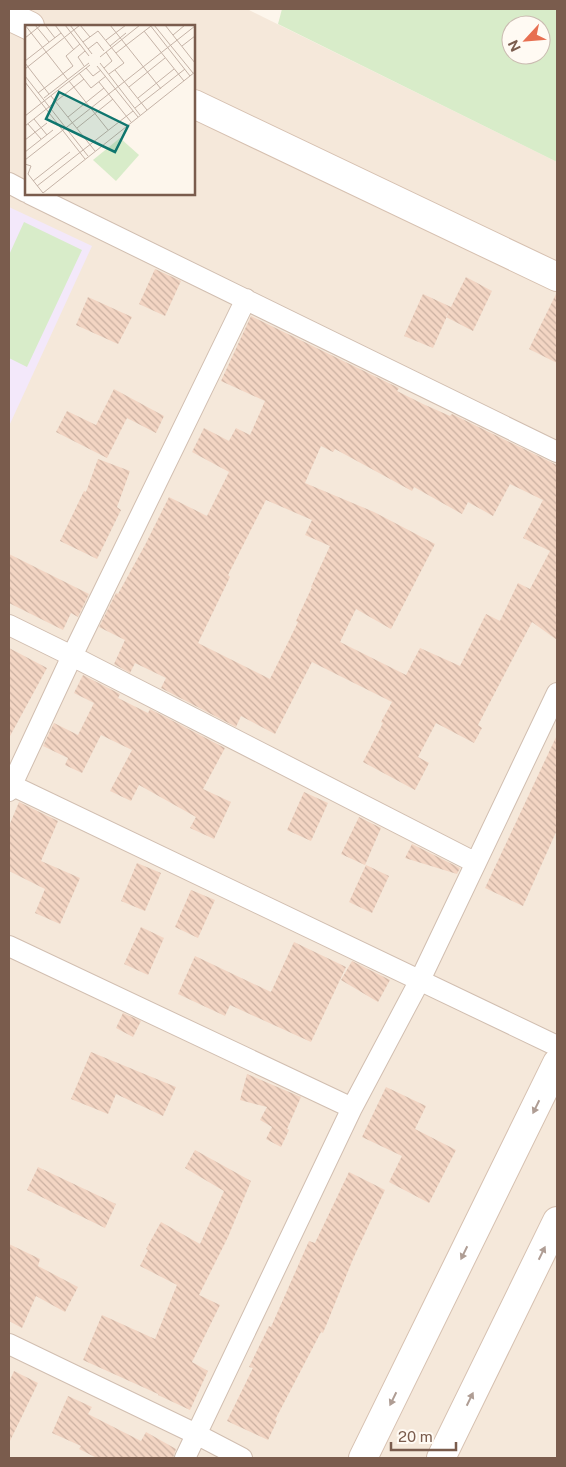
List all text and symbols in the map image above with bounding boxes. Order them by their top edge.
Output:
north arrow [501,15,551,65]
inset map [25,25,195,195]
text: N [505,37,524,54]
one-way arrow [532,1100,540,1114]
one-way arrow [460,1246,468,1260]
one-way arrow [538,1246,546,1260]
one-way arrow [388,1392,396,1406]
one-way arrow [466,1392,474,1406]
scale bar [391,1420,456,1452]
text: 20 m [398,1428,433,1445]

